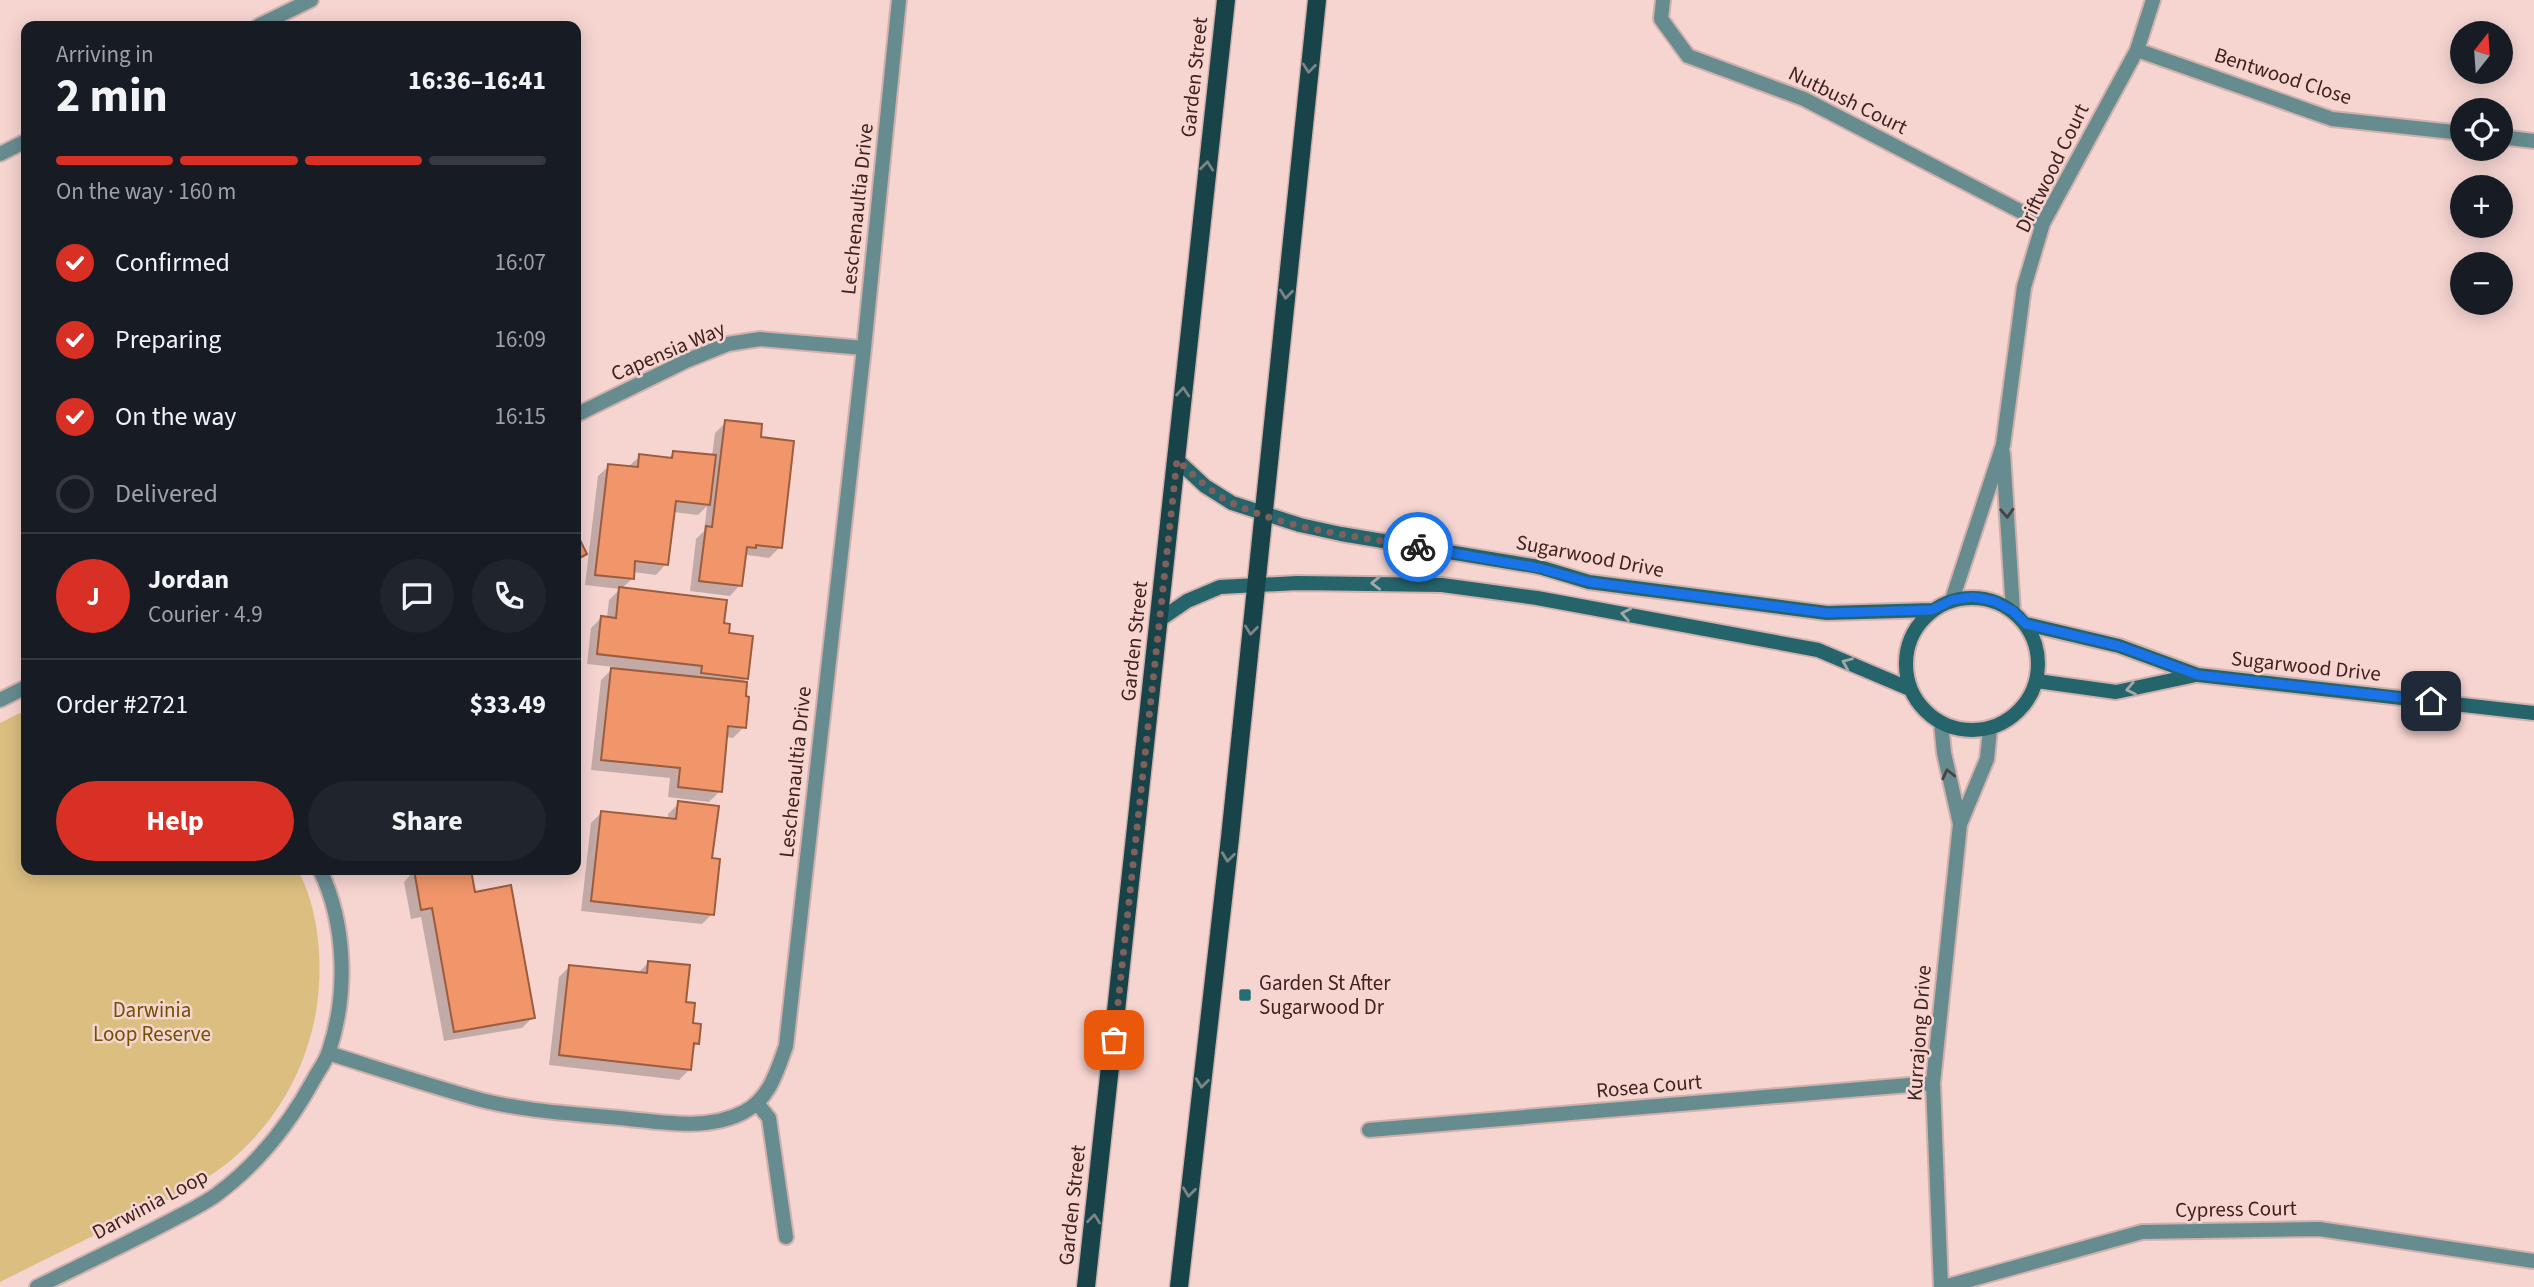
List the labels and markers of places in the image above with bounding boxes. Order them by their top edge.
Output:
pin [2401,671,2461,731]
place label: Garden St After Sugarwood Dr [1259,968,1391,1022]
marker: Garden St After Sugarwood Dr [1237,987,1253,1003]
pin [1084,1010,1144,1070]

